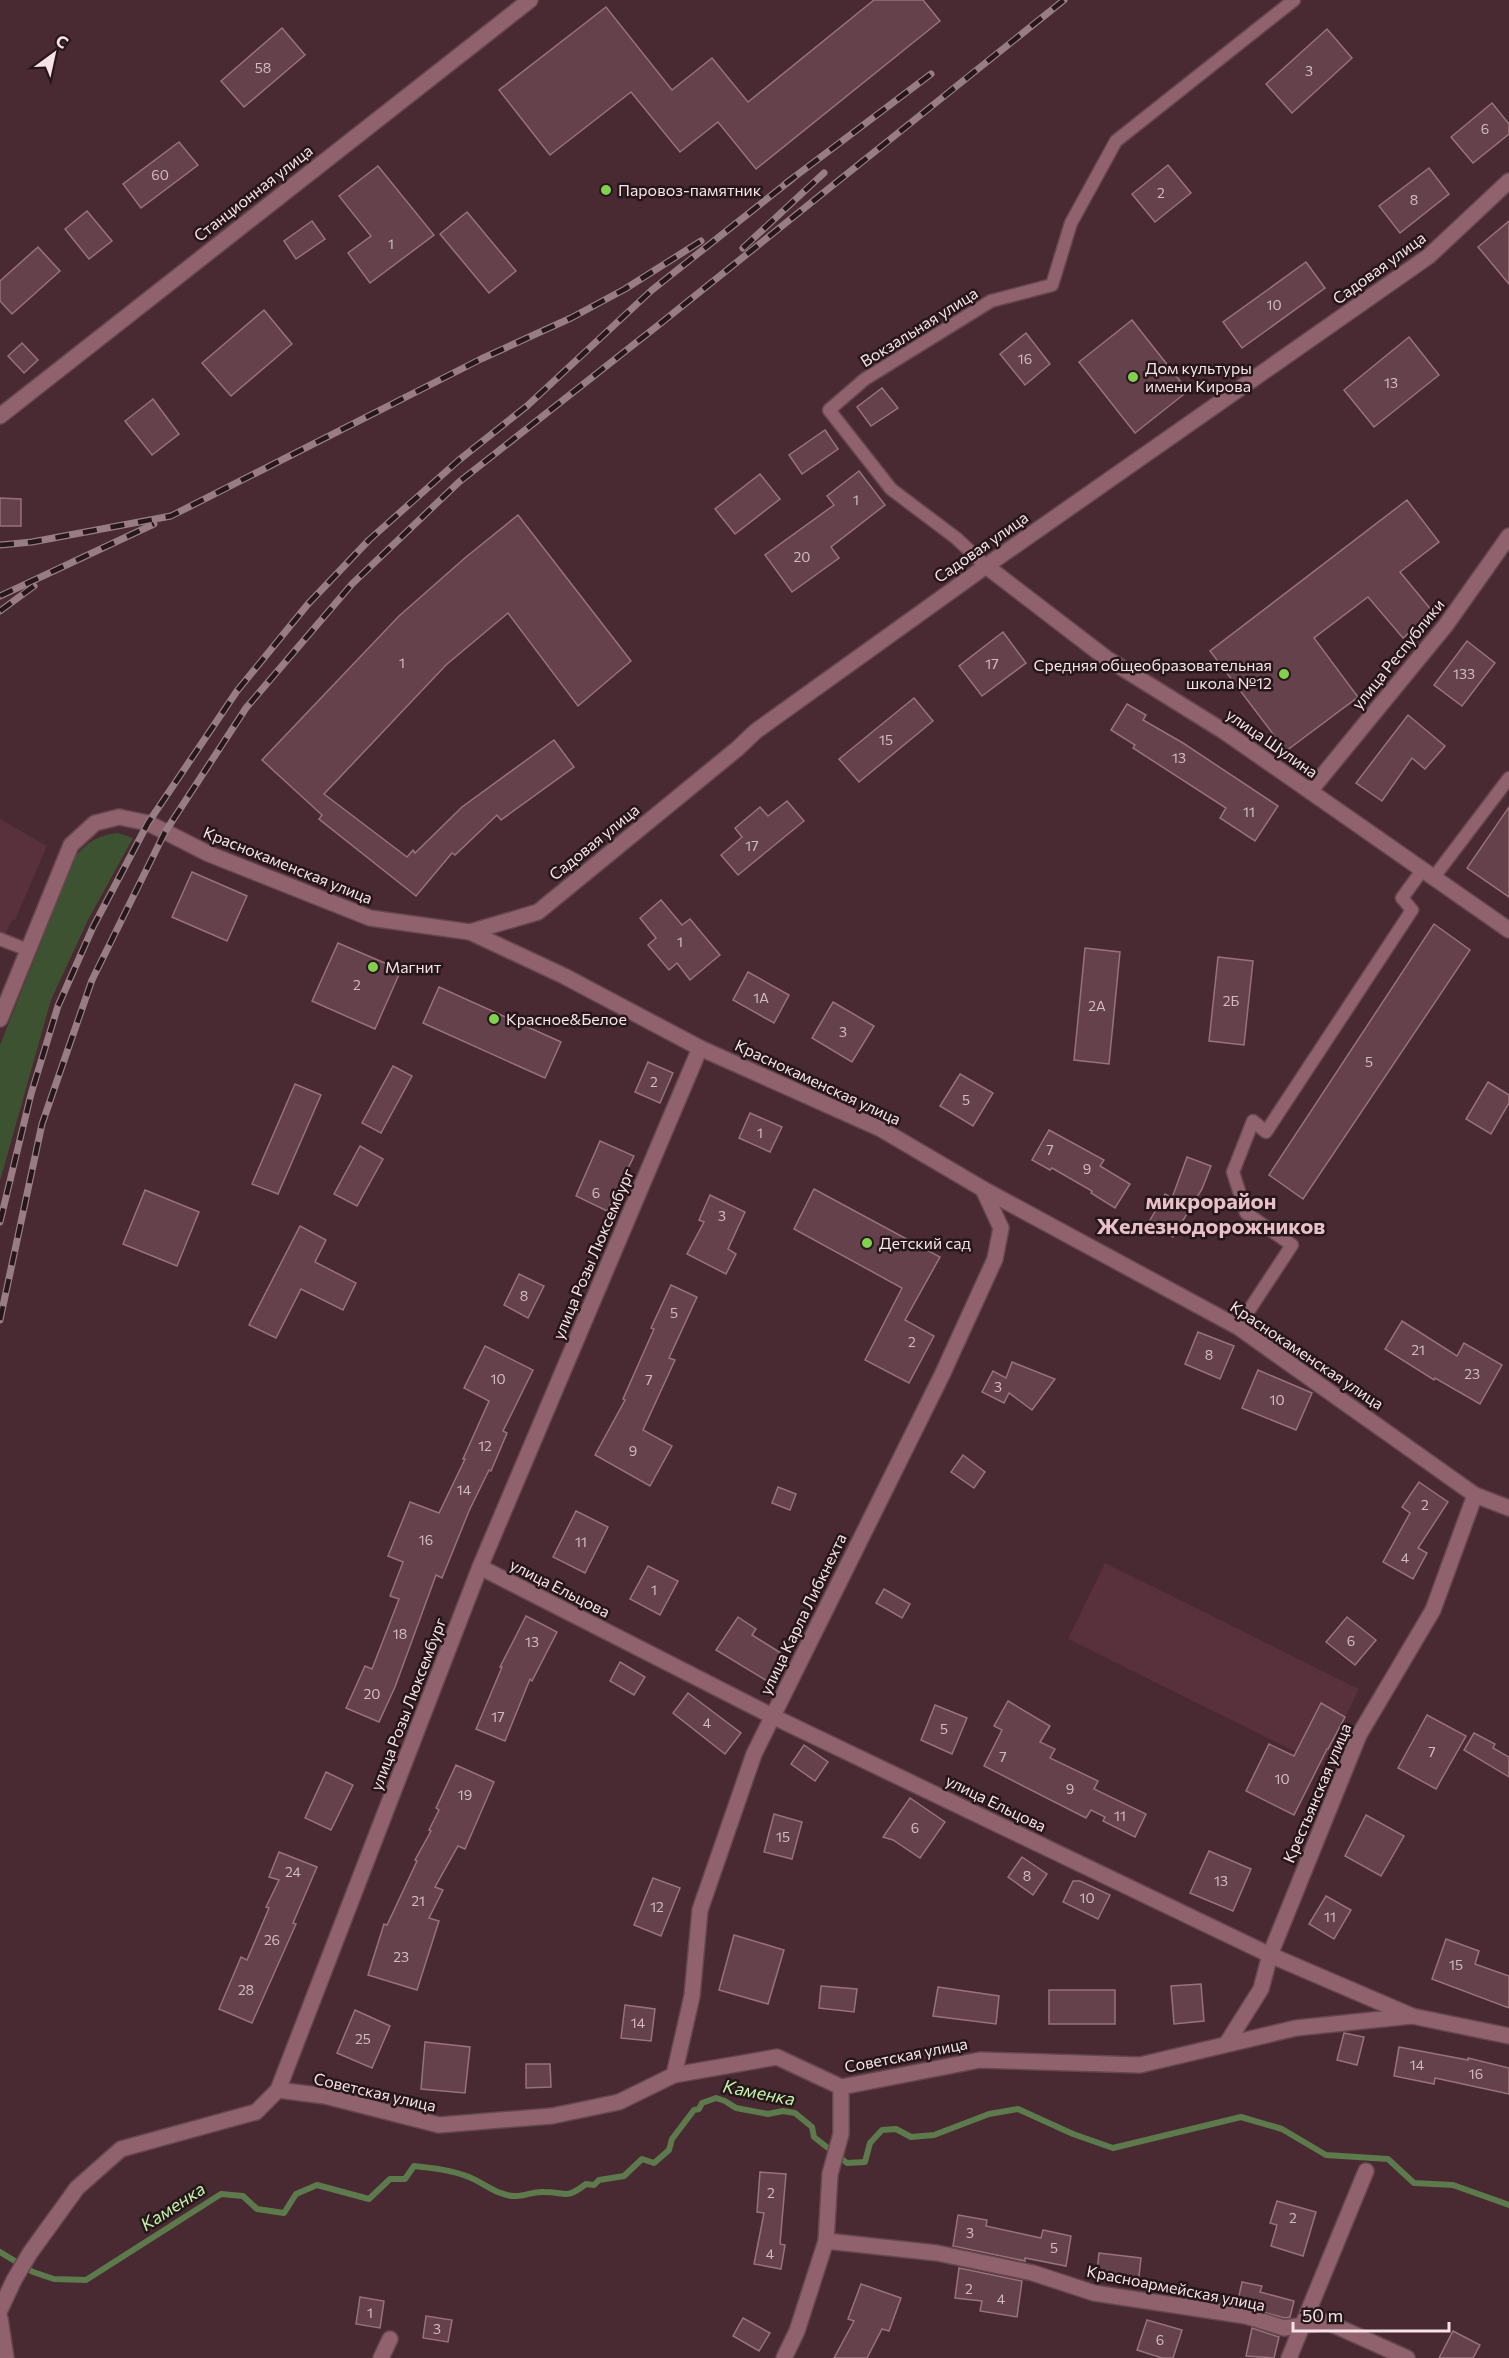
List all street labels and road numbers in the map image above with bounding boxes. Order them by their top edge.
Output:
street label: Станционная улица [190,140,316,245]
street label: Садовая улица [1329,228,1429,308]
street label: Вокзальная улица [857,283,981,370]
street label: Садовая улица [930,507,1031,586]
street label: улица Республики [1347,595,1448,713]
street label: улица Шулина [1223,704,1322,781]
street label: Садовая улица [545,800,642,884]
street label: Краснокаменская улица [201,822,376,907]
street label: Краснокаменская улица [732,1035,904,1128]
street label: улица Розы Люксембург [548,1166,637,1342]
street label: Краснокаменская улица [1227,1296,1388,1413]
street label: улица Карла Либкнехта [755,1530,850,1698]
street label: улица Ельцова [507,1554,613,1621]
street label: улица Розы Люксембург [366,1615,449,1793]
street label: Крестьянская улица [1279,1720,1355,1865]
street label: улица Ельцова [943,1770,1050,1835]
street label: Советская улица [843,2033,969,2076]
street label: Советская улица [312,2068,438,2115]
street label: Красноармейская улица [1085,2261,1267,2314]

